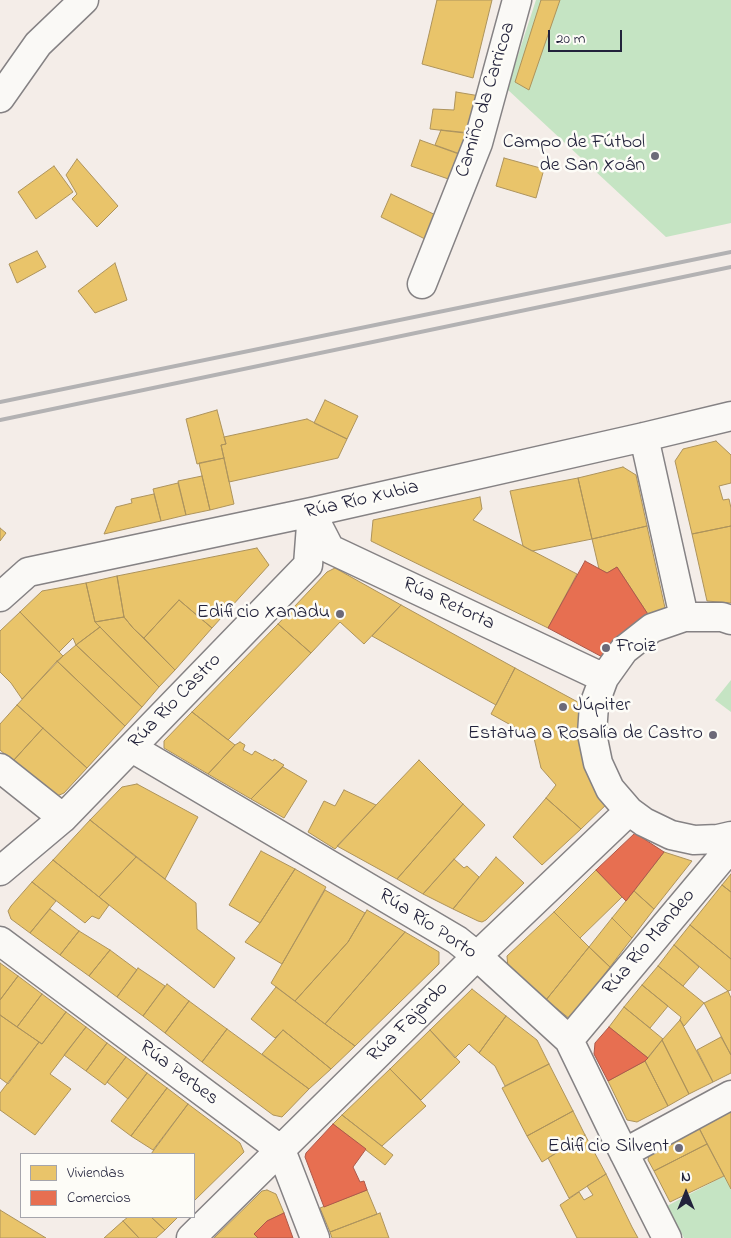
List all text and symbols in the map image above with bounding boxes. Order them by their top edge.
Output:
street label: Camiño da Carricoa [452,19,522,181]
scale bar [551,20,625,52]
text: 20 m [556,28,585,50]
place label: Campo de Fútbol de San Xoán [503,132,645,179]
marker: Campo de Fútbol de San Xoán [649,150,661,162]
street label: Rúa Río Xubia [303,476,421,526]
street label: Rúa Retorta [398,573,498,637]
place label: Edificio Xanadu [197,602,330,626]
marker: Edificio Xanadu [334,608,346,620]
place label: Froiz [616,636,656,660]
marker: Froiz [600,642,612,654]
street label: Rúa Río Castro [124,649,228,755]
place label: Júpiter [573,695,630,719]
marker: Júpiter [557,701,569,713]
place label: Estatua a Rosalía de Castro [468,723,703,747]
marker: Estatua a Rosalía de Castro [707,729,719,741]
street label: Rúa Río Porto [373,884,481,966]
street label: Rúa Río Mandeo [598,885,702,1001]
street label: Rúa Fajardo [364,978,454,1068]
street label: Rúa Perbes [133,1036,223,1112]
place label: Edificio Silvent [548,1136,669,1160]
marker: Edificio Silvent [673,1142,685,1154]
legend [20,1153,195,1218]
text: Viviendas [67,1162,124,1184]
text: N [681,1167,691,1188]
north arrow [661,1168,711,1218]
text: Comercios [67,1187,131,1209]

